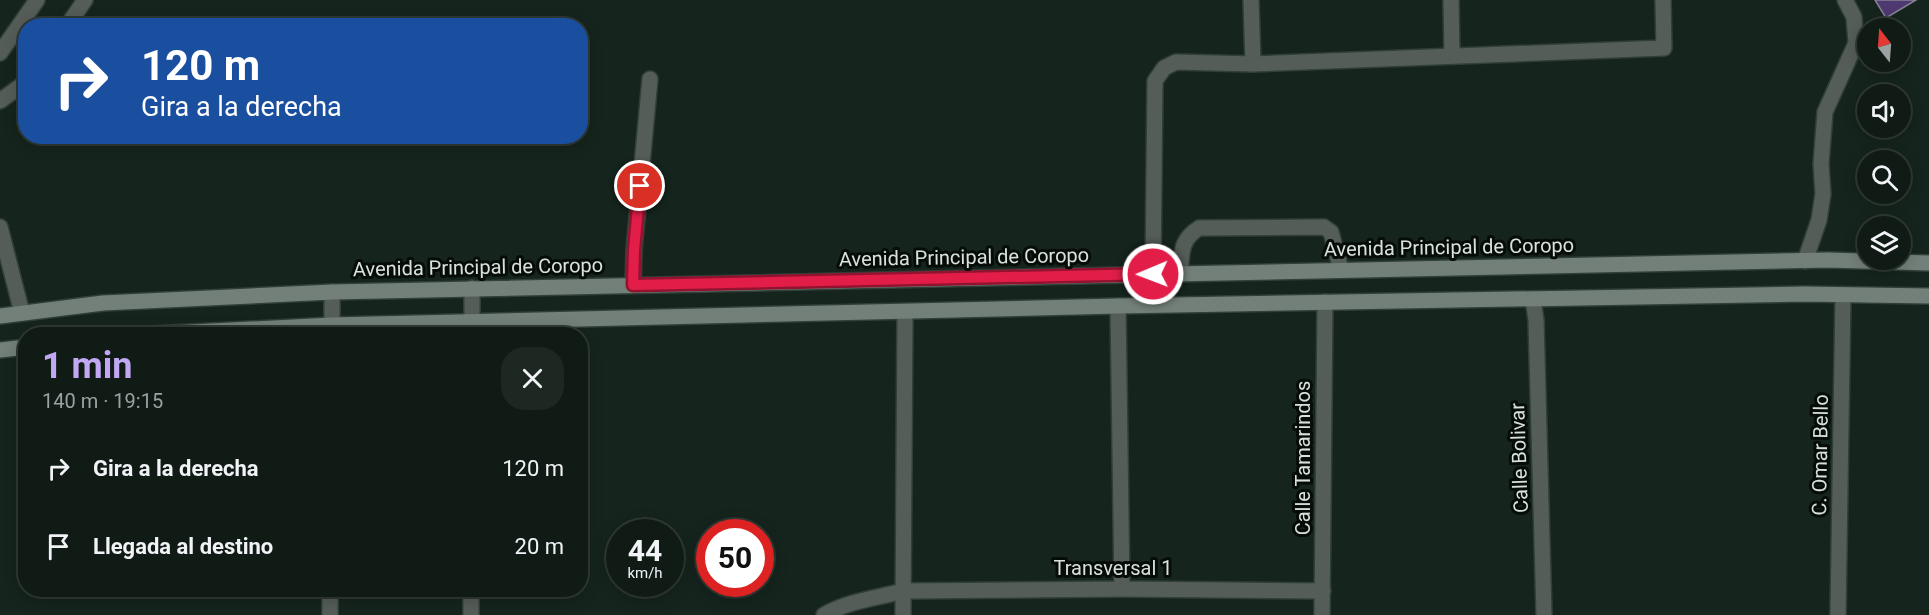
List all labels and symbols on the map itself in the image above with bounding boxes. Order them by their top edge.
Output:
north arrow [1857,18,1911,72]
pin [614,160,665,211]
street label: Avenida Principal de Coropo [1324,233,1574,261]
position arrow [1121,242,1185,306]
street label: Avenida Principal de Coropo [839,243,1089,271]
street label: Avenida Principal de Coropo [353,253,603,281]
street label: Calle Tamarindos [1291,381,1315,535]
street label: C. Omar Bello [1807,394,1833,516]
street label: Calle Bolivar [1505,402,1533,513]
speed limit sign: 50 [696,519,774,597]
street label: Transversal 1 [1053,556,1173,580]

